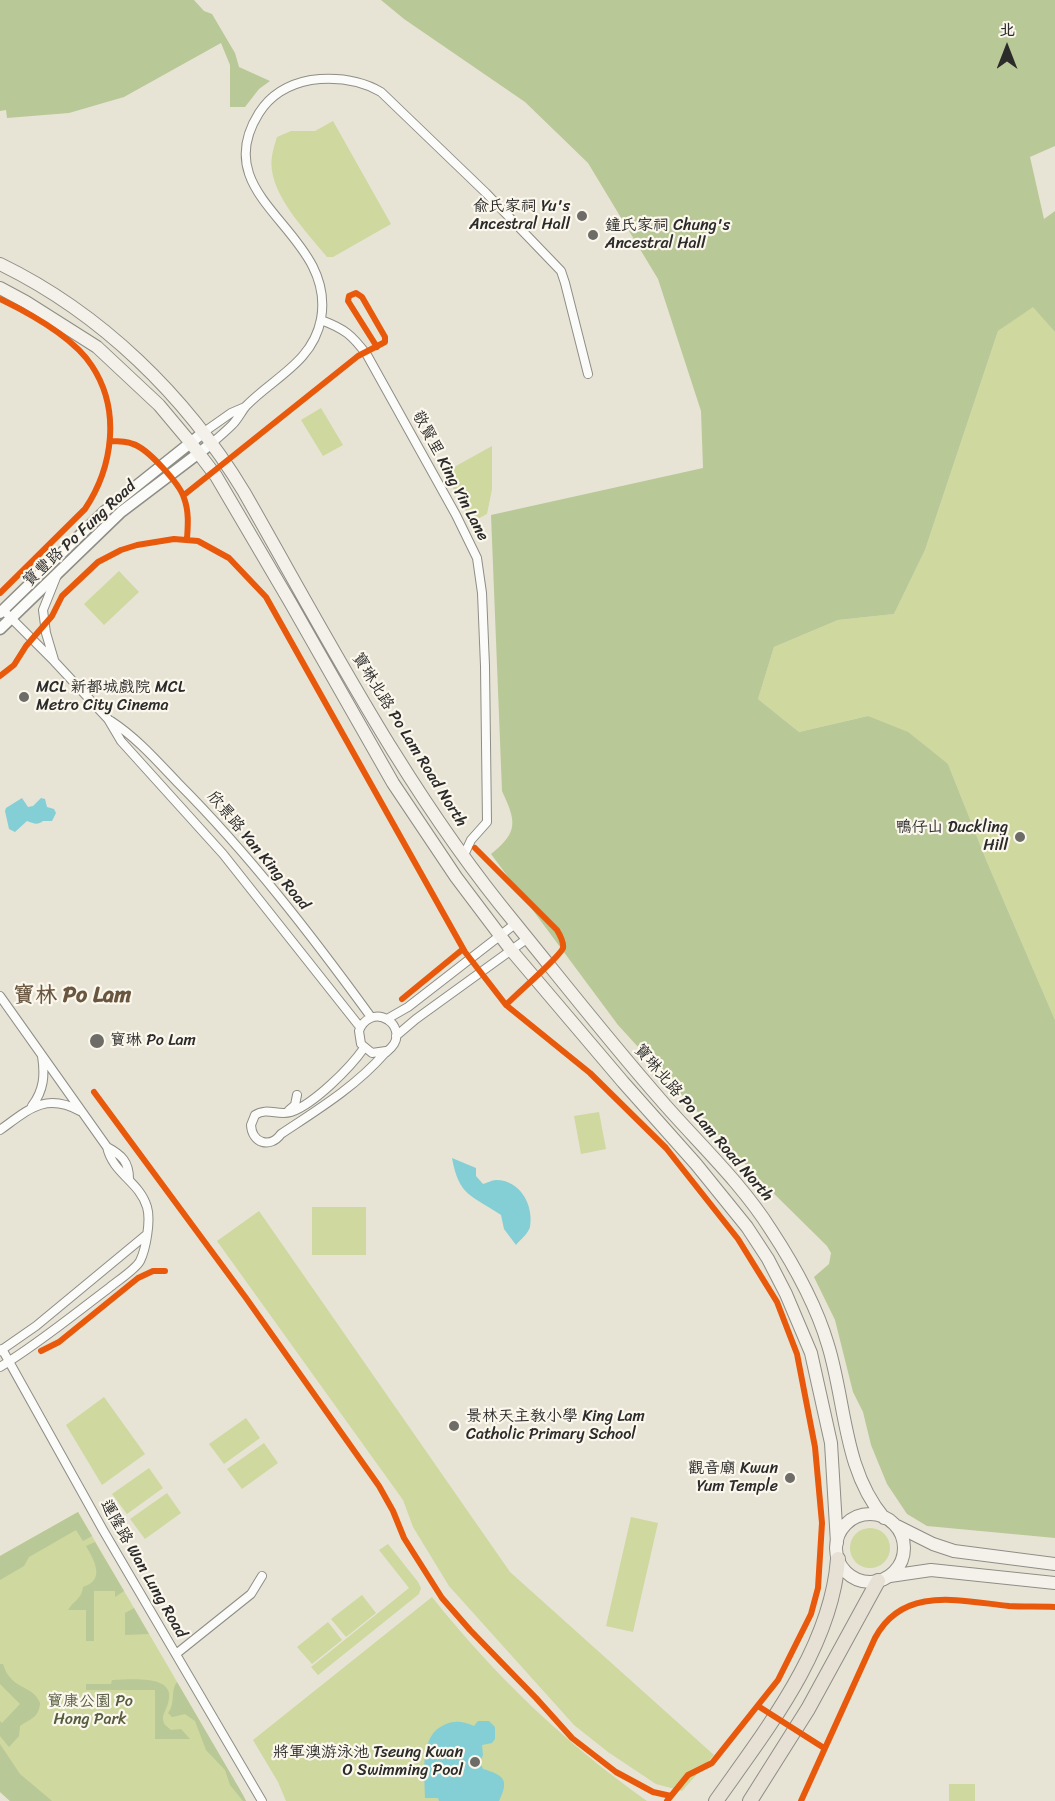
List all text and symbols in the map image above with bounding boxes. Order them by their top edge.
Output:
text: 北 [999,15,1015,44]
north arrow [977,18,1037,78]
place label: 俞氏家祠 Yu's Ancestral Hall [469,197,570,235]
marker: 俞氏家祠 Yu's Ancestral Hall [575,209,589,223]
place label: 鐘氏家祠 Chung's Ancestral Hall [605,216,730,254]
marker: 鐘氏家祠 Chung's Ancestral Hall [586,228,600,242]
street label: 敬賢里 King Yin Lane [408,408,492,544]
street label: 寶豐路 Po Fung Road [20,477,140,591]
street label: 寶琳北路 Po Lam Road North [347,649,471,831]
place label: MCL 新都城戲院 MCL Metro City Cinema [36,678,185,716]
marker: MCL 新都城戲院 MCL Metro City Cinema [17,690,31,704]
street label: 欣景路 Yan King Road [203,788,313,914]
place label: 鴨仔山 Duckling Hill [896,818,1008,856]
marker: 鴨仔山 Duckling Hill [1013,830,1027,844]
district label: 寶林 Po Lam [13,983,131,1009]
place label: 寶琳 Po Lam [110,1031,196,1051]
marker: 寶琳 Po Lam [88,1032,106,1050]
street label: 寶琳北路 Po Lam Road North [630,1041,776,1205]
place label: 景林天主教小學 King Lam Catholic Primary School [466,1407,645,1445]
marker: 景林天主教小學 King Lam Catholic Primary School [447,1419,461,1433]
place label: 觀音廟 Kwun Yum Temple [688,1459,778,1497]
marker: 觀音廟 Kwun Yum Temple [783,1471,797,1485]
street label: 運隆路 Wan Lung Road [96,1496,190,1642]
park label: 寶康公園 Po Hong Park [47,1692,133,1730]
place label: 將軍澳游泳池 Tseung Kwan O Swimming Pool [273,1743,463,1781]
marker: 將軍澳游泳池 Tseung Kwan O Swimming Pool [468,1755,482,1769]

